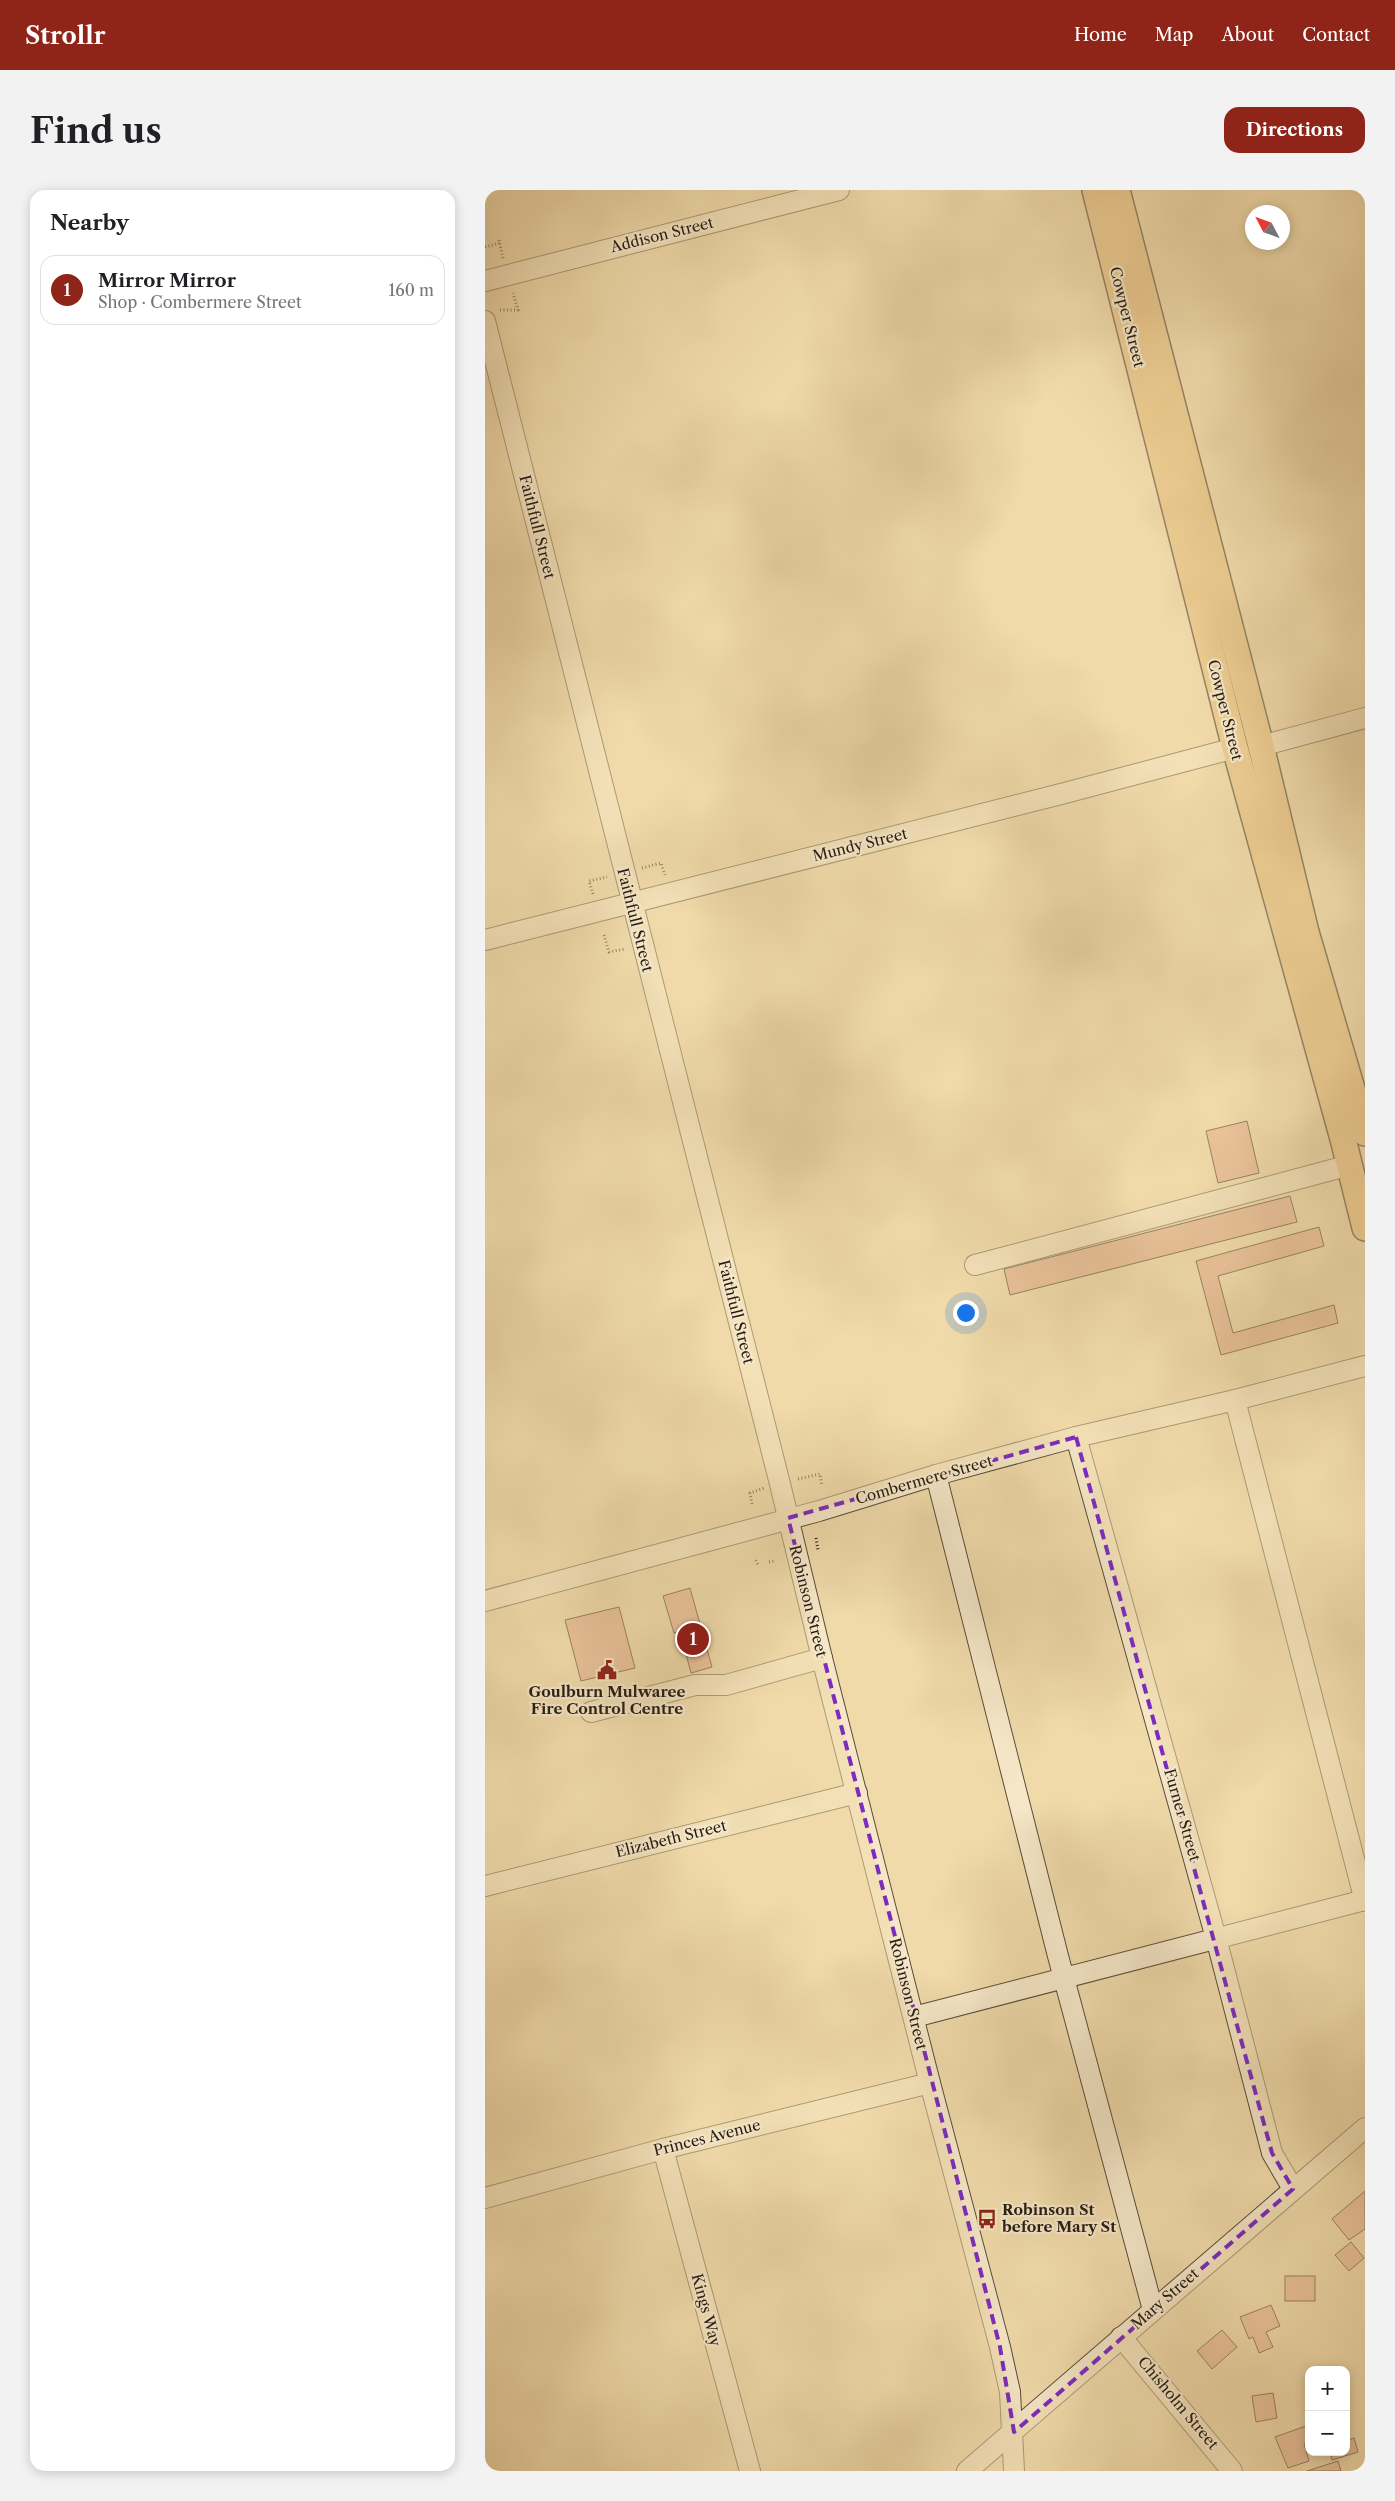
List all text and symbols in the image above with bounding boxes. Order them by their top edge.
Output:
text: Strollr [25,21,105,50]
text: Home [1074,24,1127,46]
text: Map [1155,24,1193,46]
text: About [1221,24,1274,46]
text: Contact [1302,24,1370,46]
button: Directions [1224,107,1365,153]
text: Find us [30,109,162,152]
north arrow [1245,205,1290,250]
text: Nearby [50,210,129,235]
street label: Addison Street [607,212,716,257]
street label: Cowper Street [1106,265,1149,370]
text: Mirror Mirror [98,269,236,292]
text: 1 [63,280,71,300]
text: 160 m [389,280,434,300]
text: Shop · Combermere Street [98,292,302,312]
street label: Faithfull Street [515,473,560,581]
street label: Cowper Street [1204,658,1247,763]
street label: Mundy Street [811,823,910,865]
street label: Faithfull Street [613,866,658,974]
street label: Faithfull Street [714,1258,759,1366]
your location [953,1300,979,1326]
street label: Combermere Street [853,1451,995,1508]
street label: Robinson Street [785,1543,832,1659]
pin: 1 [677,1620,709,1658]
public building icon: Goulburn Mulwaree Fire Control Centre [596,1659,618,1681]
place label: Goulburn Mulwaree Fire Control Centre [529,1682,686,1718]
street label: Furner Street [1160,1766,1205,1864]
street label: Elizabeth Street [613,1815,729,1861]
street label: Robinson Street [885,1936,932,2052]
street label: Princes Avenue [651,2115,762,2160]
place label: Robinson St before Mary St [1001,2200,1116,2236]
bus stop icon: Robinson St before Mary St [976,2208,998,2230]
street label: Mary Street [1127,2264,1203,2333]
street label: Kings Way [688,2271,725,2349]
street label: Chisholm Street [1134,2352,1223,2454]
map controls [1305,2366,1350,2456]
button: + [1305,2366,1350,2411]
button: − [1305,2411,1350,2456]

